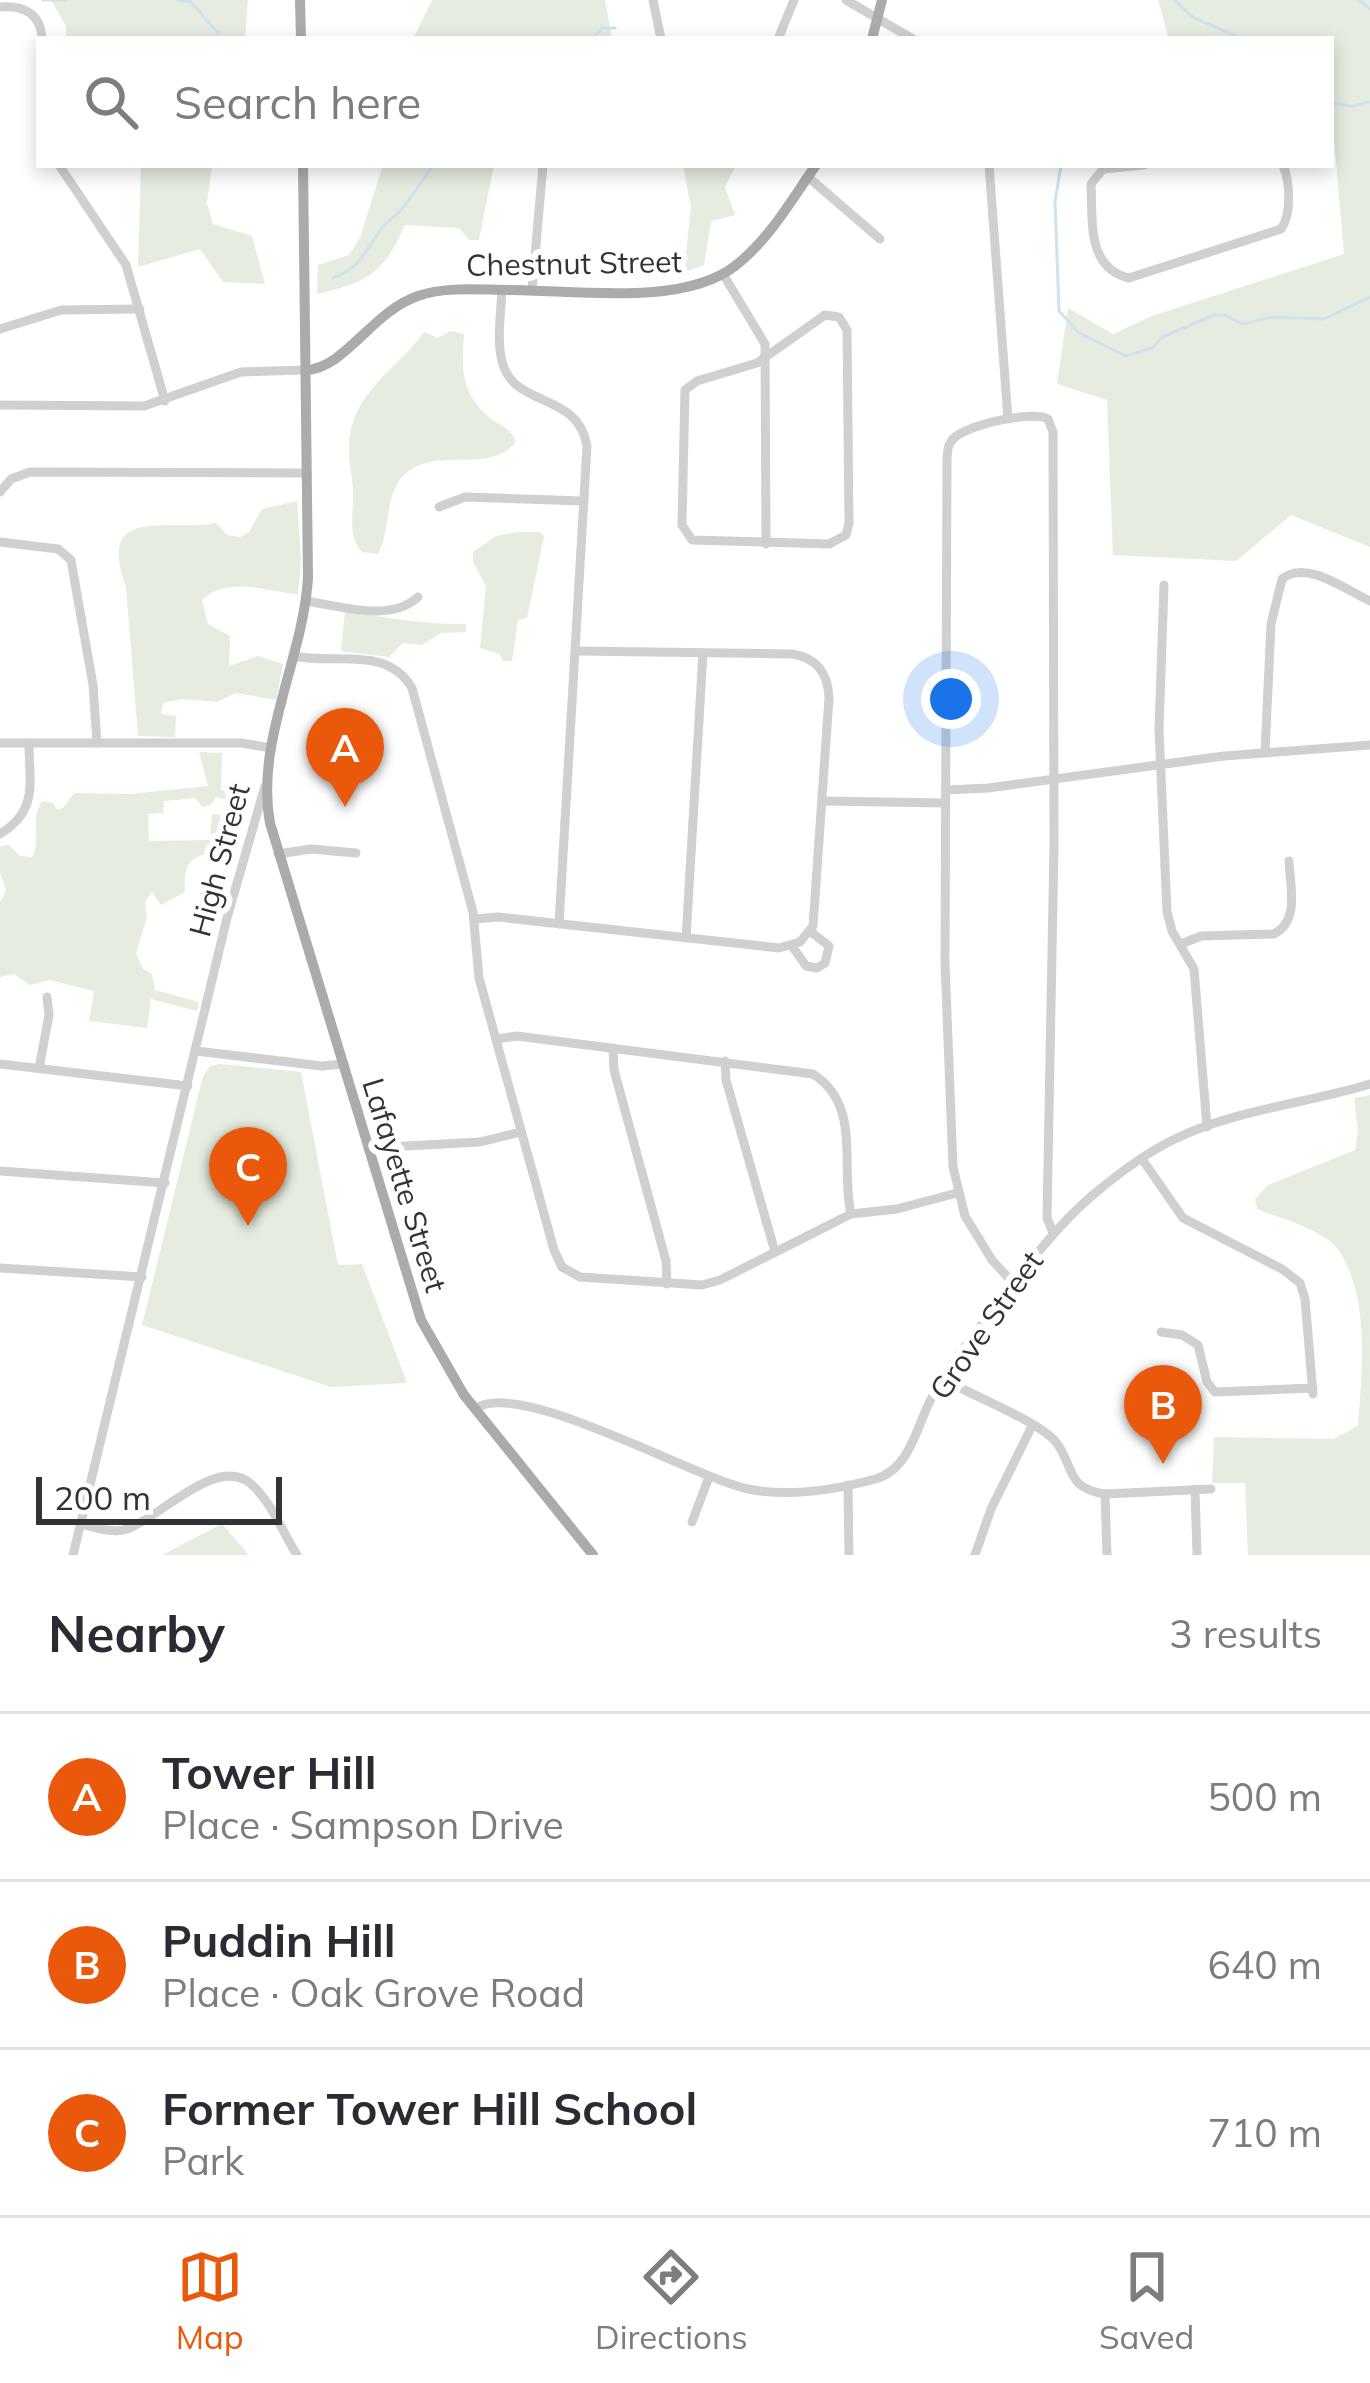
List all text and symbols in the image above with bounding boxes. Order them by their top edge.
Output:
search box [36,36,1334,168]
icon: search [78,69,144,135]
text: Search here [174,74,421,130]
street label: Chestnut Street [466,242,682,284]
your location [921,669,981,729]
pin: A [306,708,384,807]
street label: High Street [180,779,258,941]
street label: Lafayette Street [354,1073,456,1297]
pin: C [209,1127,287,1226]
street label: Grove Street [921,1244,1051,1406]
pin: B [1124,1365,1202,1464]
scale bar [36,1471,282,1524]
text: 200 m [54,1477,151,1518]
text: Nearby [48,1601,225,1665]
text: 3 results [1169,1609,1322,1658]
text: Tower Hill [162,1744,377,1800]
text: A [72,1772,102,1821]
text: 500 m [1207,1772,1322,1821]
text: Place · Sampson Drive [162,1800,564,1849]
text: Puddin Hill [162,1912,396,1968]
text: B [74,1940,100,1989]
text: 640 m [1207,1940,1322,1989]
text: Place · Oak Grove Road [162,1968,585,2017]
text: Former Tower Hill School [162,2080,697,2136]
text: C [74,2108,100,2157]
text: 710 m [1207,2108,1322,2157]
text: Park [162,2136,244,2185]
tab: Map [176,2244,244,2357]
tab: Directions [595,2244,748,2357]
tab: Saved [1099,2244,1194,2357]

